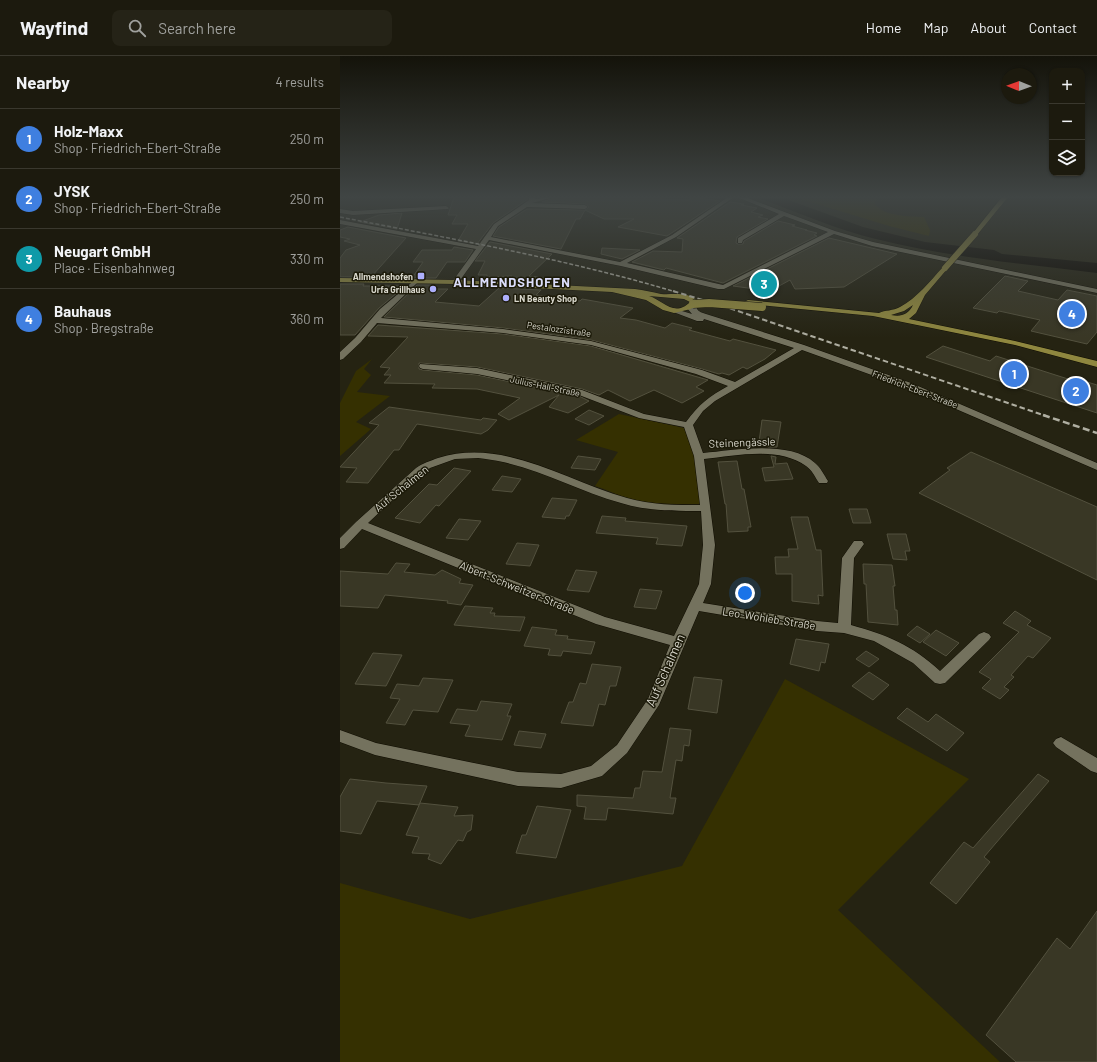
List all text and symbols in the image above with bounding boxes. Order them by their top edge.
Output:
search box [112,10,392,46]
text: Wayfind [20,16,88,39]
icon: search [126,17,148,39]
text: Search here [158,19,236,37]
text: Home [866,19,902,36]
text: Map [924,19,948,36]
text: About [970,19,1007,36]
text: Contact [1029,19,1077,36]
north arrow [1001,68,1037,104]
map controls [1049,68,1085,176]
button: + [1049,68,1085,104]
text: Nearby [16,72,70,92]
text: 4 results [276,74,324,90]
button: − [1049,104,1085,140]
text: Holz-Maxx [54,122,123,140]
text: 1 [27,131,31,147]
text: 250 m [290,131,324,147]
text: Shop · Friedrich-Ebert-Straße [54,140,221,156]
button: layers [1049,140,1085,176]
text: JYSK [54,182,90,200]
text: 2 [25,191,33,207]
text: 250 m [290,191,324,207]
text: Shop · Friedrich-Ebert-Straße [54,200,221,216]
text: Neugart GmbH [54,242,151,260]
text: 3 [25,251,33,267]
text: 330 m [290,251,324,267]
text: Place · Eisenbahnweg [54,260,175,276]
pin: 3 [751,269,777,299]
place label: Allmendshofen [353,271,413,282]
marker: Allmendshofen [416,271,426,281]
district label: ALLMENDSHOFEN [453,274,571,290]
place label: Urfa Grillhaus [371,284,425,295]
marker: Urfa Grillhaus [428,284,438,294]
marker: LN Beauty Shop [501,293,511,303]
place label: LN Beauty Shop [514,293,577,304]
pin: 4 [1059,299,1085,329]
text: Bauhaus [54,302,111,320]
text: 4 [25,311,33,327]
text: 360 m [290,311,324,327]
street label: Pestalozzistraße [526,319,592,339]
text: Shop · Bregstraße [54,320,154,336]
pin: 1 [1001,359,1027,389]
street label: Friedrich-Ebert-Straße [871,368,959,410]
street label: Julius-Hall-Straße [509,373,581,399]
pin: 2 [1063,376,1089,406]
street label: Steinengässle [708,434,776,450]
street label: Auf Schalmen [371,462,431,514]
street label: Albert-Schweitzer-Straße [458,558,576,616]
your location [735,583,755,603]
street label: Leo-Wohleb-Straße [721,604,817,632]
street label: Auf Schalmen [642,631,688,709]

